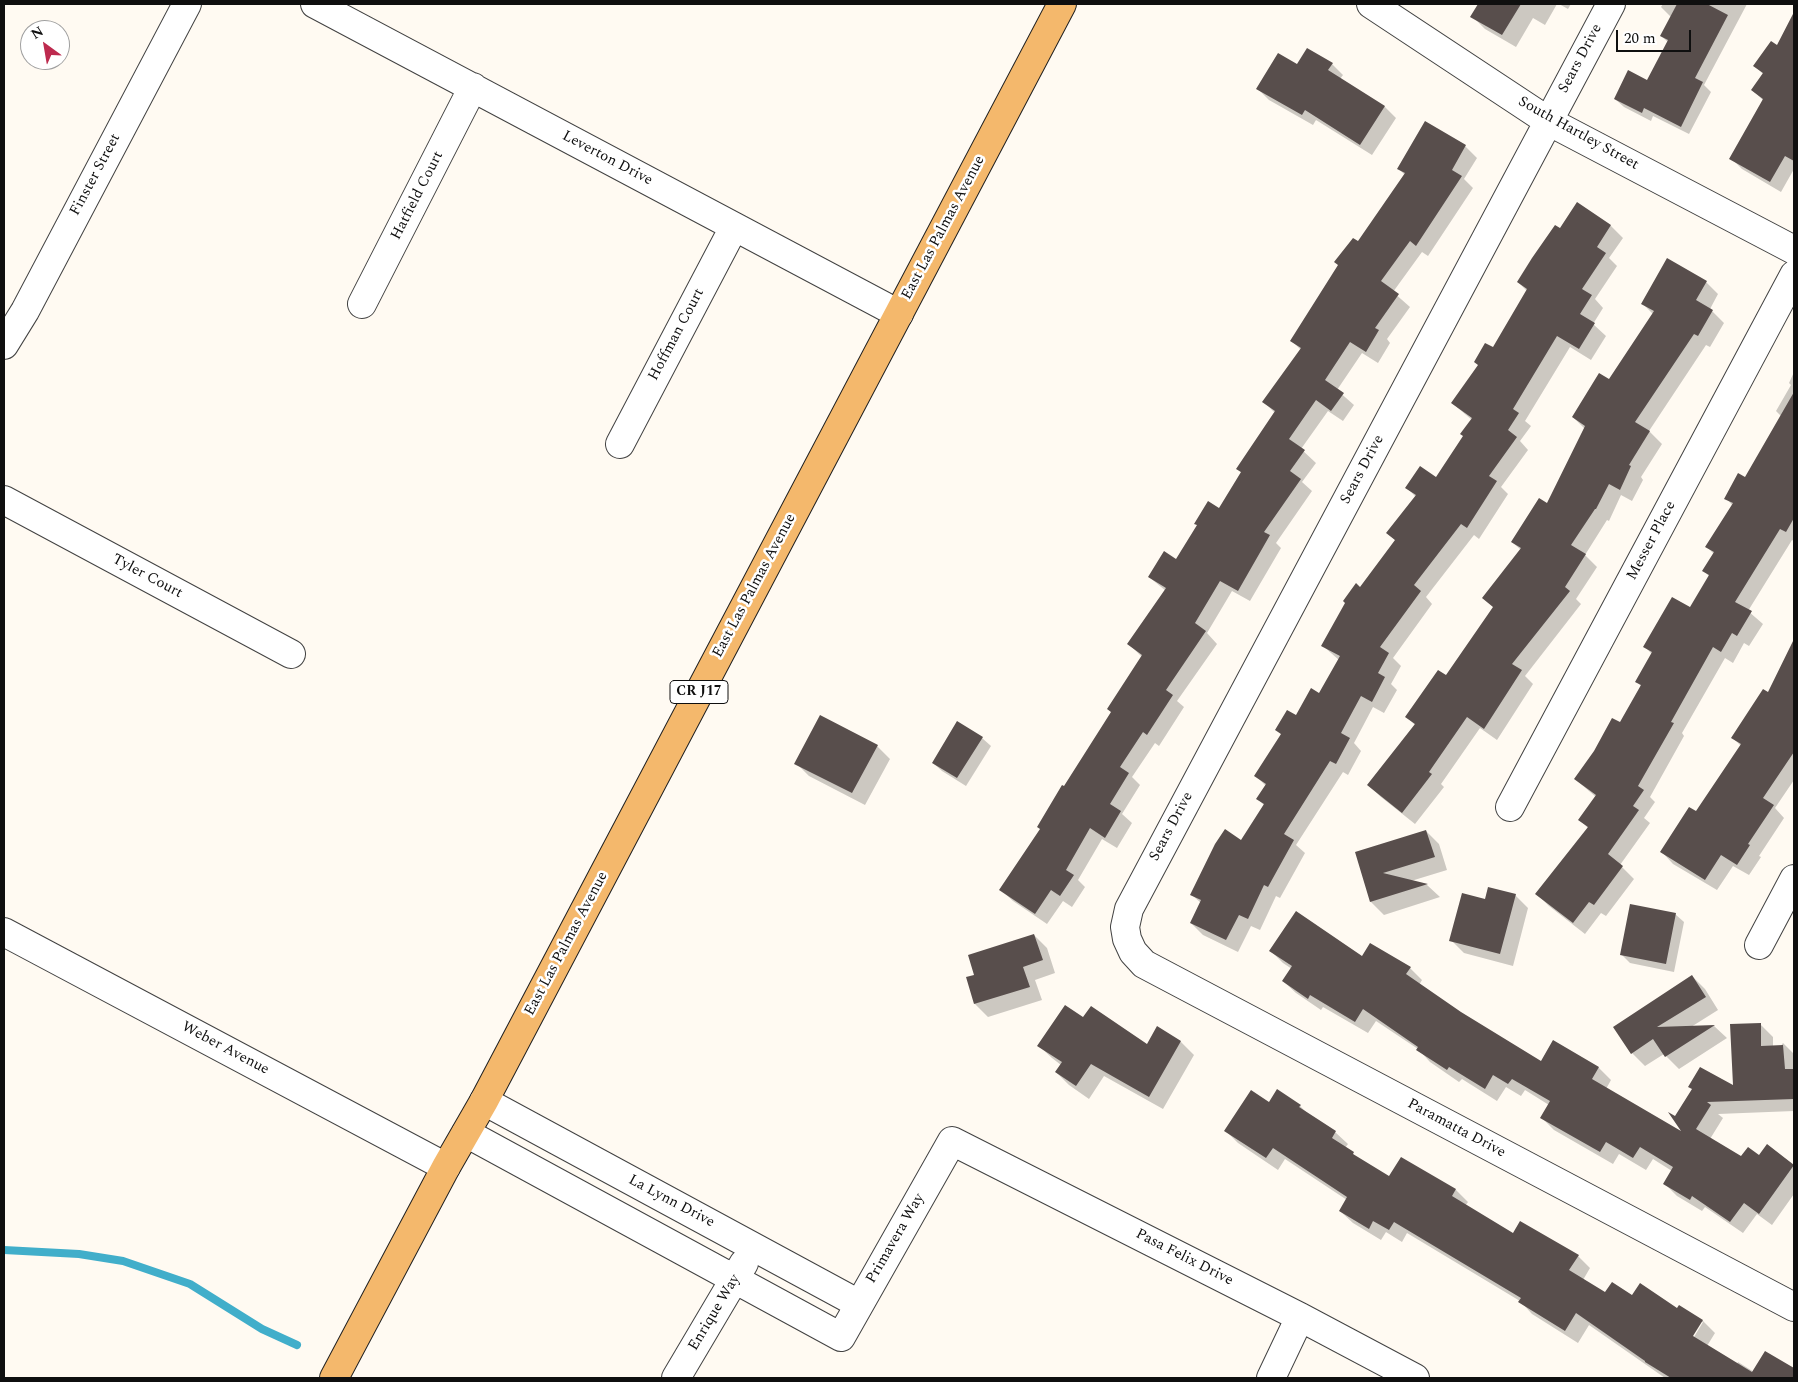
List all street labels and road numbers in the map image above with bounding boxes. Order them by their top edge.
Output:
street label: Sears Drive [1555,21,1607,97]
street label: South Hartley Street [1514,93,1642,175]
street label: Leverton Drive [559,128,655,190]
street label: Finster Street [67,131,125,219]
street label: Hatfield Court [388,149,448,243]
street label: East Las Palmas Avenue [898,153,990,303]
street label: Hoffman Court [645,286,709,384]
street label: Sears Drive [1337,432,1389,508]
street label: Messer Place [1624,498,1680,584]
street label: East Las Palmas Avenue [709,511,801,661]
street label: Tyler Court [109,551,185,603]
road number: CR J17 [670,680,728,704]
street label: Sears Drive [1146,789,1198,865]
street label: East Las Palmas Avenue [521,869,613,1019]
street label: Weber Avenue [178,1018,272,1080]
street label: Paramatta Drive [1404,1096,1508,1162]
street label: La Lynn Drive [625,1172,717,1232]
street label: Primavera Way [863,1191,929,1287]
street label: Pasa Felix Drive [1132,1226,1236,1290]
street label: Enrique Way [685,1272,745,1354]

